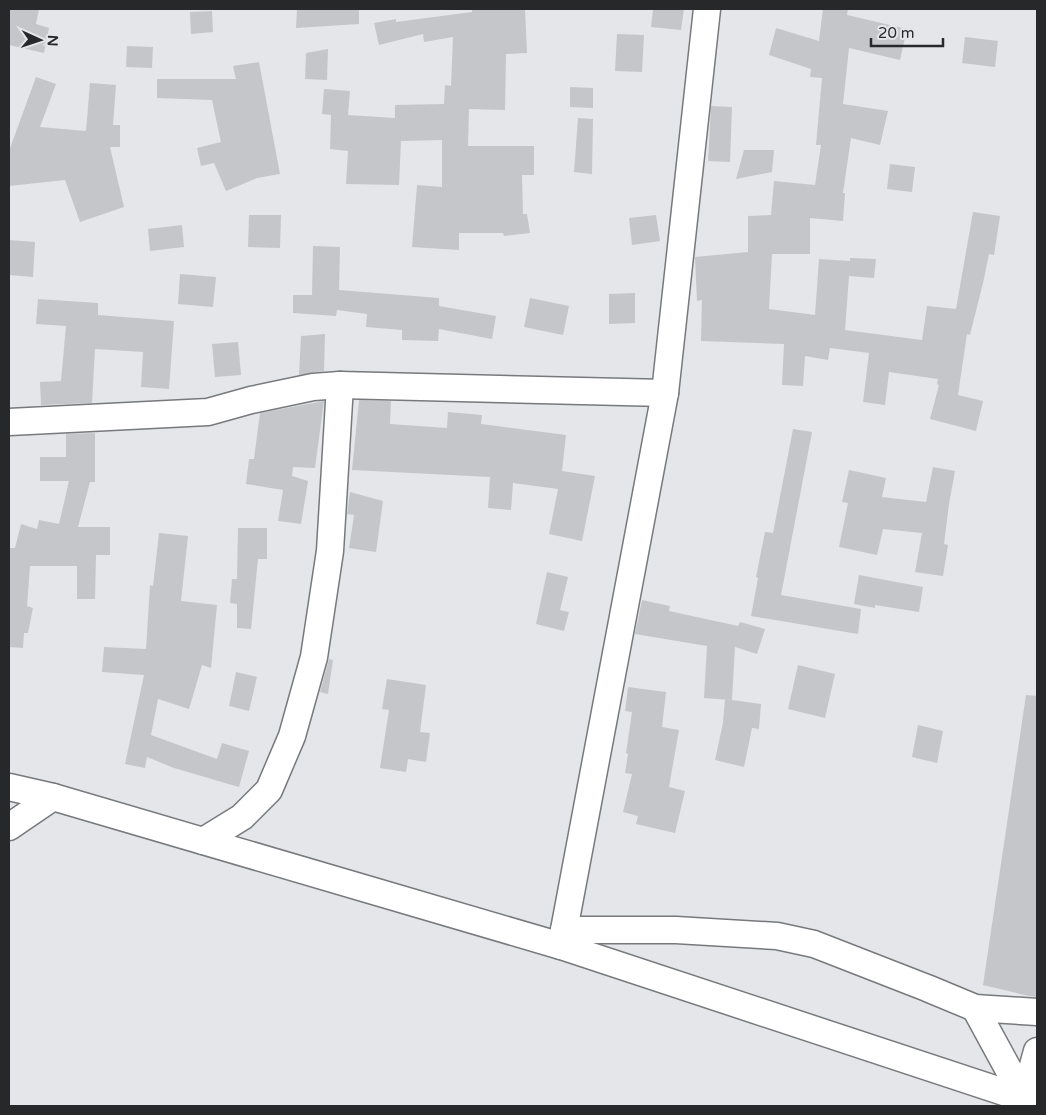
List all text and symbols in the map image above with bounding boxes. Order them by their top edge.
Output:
north arrow [15,15,65,65]
scale bar [871,15,944,47]
text: 20 m [878,24,915,42]
text: N [44,35,61,47]

